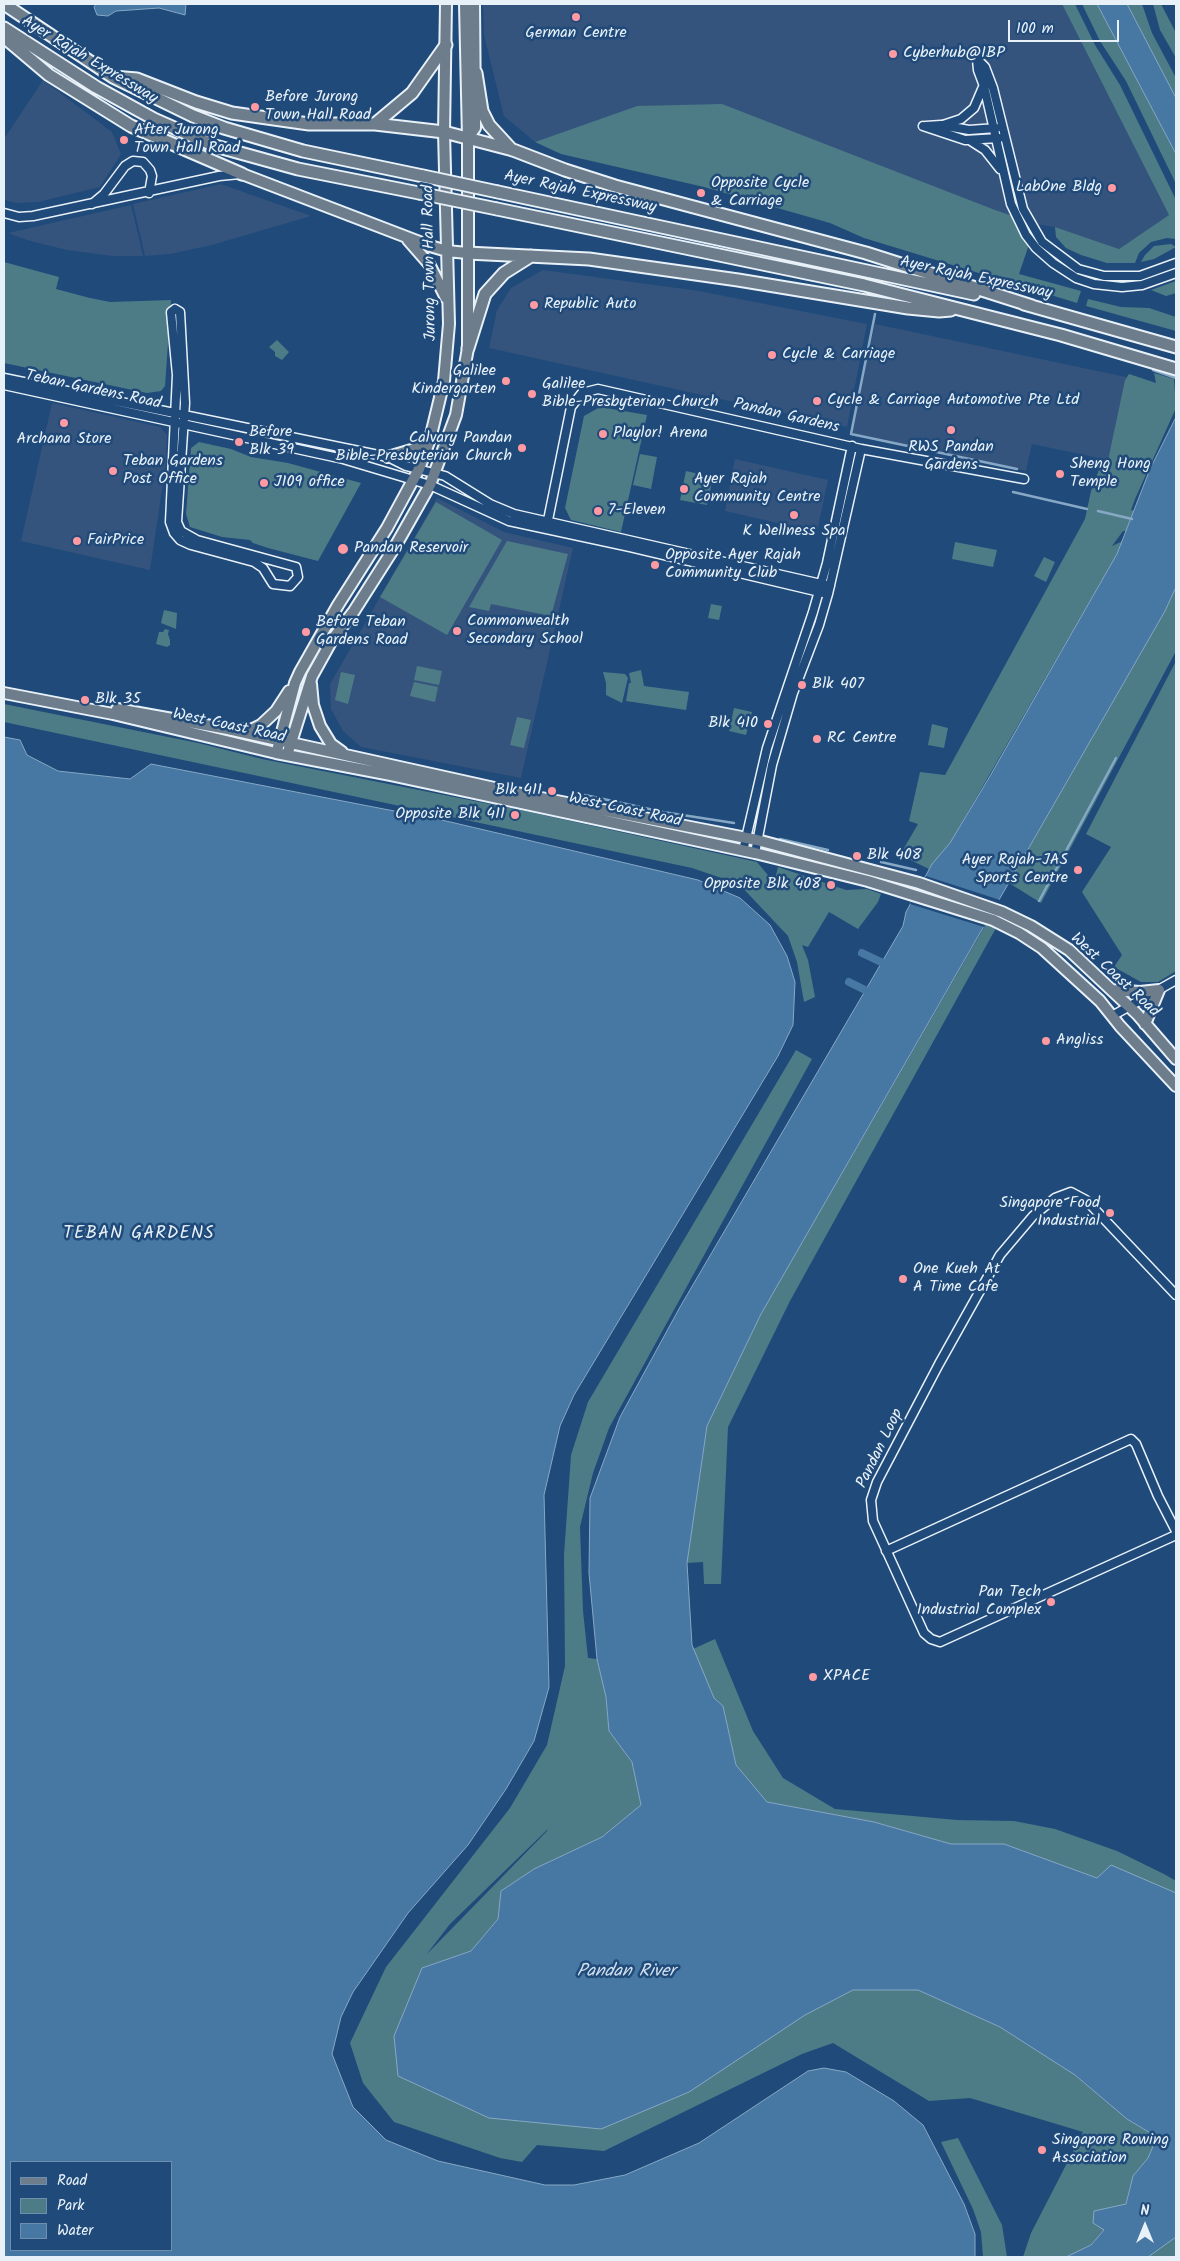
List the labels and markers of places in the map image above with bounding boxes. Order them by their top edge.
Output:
marker: German Centre [570,11,582,23]
place label: German Centre [525,24,627,44]
place label: Cyberhub@IBP [903,44,1005,64]
marker: Cyberhub@IBP [887,48,899,60]
place label: Before Jurong Town Hall Road [265,88,371,126]
marker: Before Jurong Town Hall Road [249,101,261,113]
place label: After Jurong Town Hall Road [134,121,240,159]
marker: After Jurong Town Hall Road [118,134,130,146]
place label: Opposite Cycle & Carriage [711,174,809,212]
place label: LabOne Bldg [1016,178,1102,198]
marker: LabOne Bldg [1106,182,1118,194]
marker: Opposite Cycle & Carriage [695,187,707,199]
place label: Republic Auto [544,295,636,315]
marker: Republic Auto [528,299,540,311]
place label: Cycle & Carriage [782,345,895,365]
marker: Cycle & Carriage [766,349,778,361]
place label: Galilee Kindergarten [411,362,496,400]
marker: Galilee Kindergarten [500,375,512,387]
place label: Galilee Bible-Presbyterian Church [542,375,719,413]
marker: Galilee Bible-Presbyterian Church [526,388,538,400]
place label: Cycle & Carriage Automotive Pte Ltd [827,391,1079,411]
marker: Cycle & Carriage Automotive Pte Ltd [811,395,823,407]
marker: Archana Store [58,417,70,429]
place label: Before Blk 39 [249,423,294,461]
place label: Playlor! Arena [613,424,708,444]
marker: RWS Pandan Gardens [945,424,957,436]
marker: Playlor! Arena [597,428,609,440]
place label: Calvary Pandan Bible-Presbyterian Church [335,429,512,467]
place label: Archana Store [16,430,112,450]
marker: Before Blk 39 [233,436,245,448]
place label: RWS Pandan Gardens [908,438,994,476]
marker: Calvary Pandan Bible-Presbyterian Church [516,442,528,454]
place label: Teban Gardens Post Office [123,452,223,490]
place label: Sheng Hong Temple [1070,455,1151,493]
marker: Teban Gardens Post Office [107,465,119,477]
marker: Sheng Hong Temple [1054,468,1066,480]
place label: Ayer Rajah Community Centre [694,470,820,508]
place label: J109 office [274,473,345,493]
marker: J109 office [258,477,270,489]
marker: Ayer Rajah Community Centre [678,483,690,495]
place label: 7-Eleven [608,501,666,521]
marker: 7-Eleven [592,505,604,517]
marker: K Wellness Spa [788,509,800,521]
place label: K Wellness Spa [743,522,845,542]
place label: FairPrice [87,531,144,551]
marker: FairPrice [71,535,83,547]
place label: Pandan Reservoir [354,539,468,559]
marker: Pandan Reservoir [336,542,350,556]
place label: Opposite Ayer Rajah Community Club [665,546,801,584]
marker: Opposite Ayer Rajah Community Club [649,559,661,571]
place label: Commonwealth Secondary School [467,612,583,650]
place label: Before Teban Gardens Road [316,613,408,651]
marker: Commonwealth Secondary School [451,625,463,637]
marker: Before Teban Gardens Road [300,626,312,638]
place label: Blk 407 [812,675,864,695]
marker: Blk 407 [796,679,808,691]
place label: Blk 35 [95,690,141,710]
marker: Blk 35 [79,694,91,706]
place label: Blk 410 [708,714,758,734]
marker: Blk 410 [762,718,774,730]
place label: RC Centre [827,729,896,749]
marker: RC Centre [811,733,823,745]
place label: Blk 411 [495,781,542,801]
marker: Blk 411 [546,785,558,797]
place label: Opposite Blk 411 [395,805,505,825]
marker: Opposite Blk 411 [509,809,521,821]
place label: Blk 408 [867,846,921,866]
marker: Blk 408 [851,850,863,862]
place label: Ayer Rajah-JAS Sports Centre [962,851,1068,889]
marker: Ayer Rajah-JAS Sports Centre [1072,864,1084,876]
place label: Opposite Blk 408 [704,875,821,895]
marker: Opposite Blk 408 [825,879,837,891]
place label: Angliss [1056,1031,1103,1051]
marker: Angliss [1040,1035,1052,1047]
place label: Singapore Food Industrial [999,1194,1100,1232]
marker: Singapore Food Industrial [1104,1207,1116,1219]
place label: One Kueh At A Time Cafe [913,1260,1000,1298]
marker: One Kueh At A Time Cafe [897,1273,909,1285]
place label: Pan Tech Industrial Complex [917,1583,1041,1621]
marker: Pan Tech Industrial Complex [1045,1596,1057,1608]
place label: XPACE [823,1667,870,1687]
marker: XPACE [807,1671,819,1683]
place label: Singapore Rowing Association [1052,2131,1169,2169]
marker: Singapore Rowing Association [1036,2144,1048,2156]

